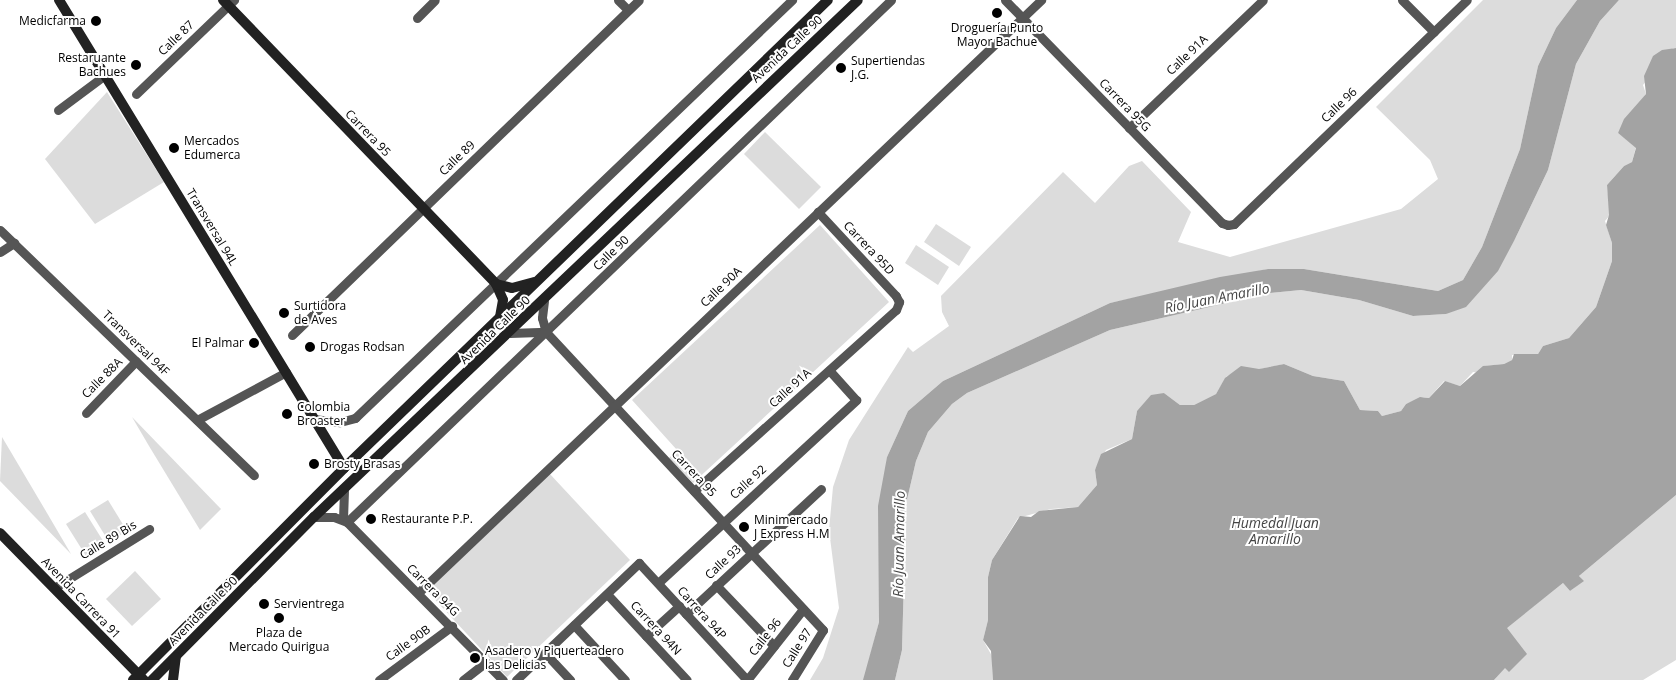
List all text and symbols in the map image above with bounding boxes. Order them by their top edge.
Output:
marker: Droguería Punto Mayor Bachue [991,7,1003,19]
street label: Avenida Calle 90 [749,12,825,86]
place label: Medicfarma [19,14,86,28]
marker: Medicfarma [90,15,102,27]
street label: Calle 87 [155,18,197,58]
place label: Droguería Punto Mayor Bachue [951,21,1043,49]
street label: Calle 91A [1163,32,1211,78]
place label: Restaruante Bachues [58,51,126,79]
place label: Supertiendas J.G. [851,54,925,82]
marker: Restaruante Bachues [130,59,142,71]
marker: Supertiendas J.G. [835,62,847,74]
street label: Carrera 95G [1096,76,1154,134]
street label: Calle 96 [1318,85,1360,125]
street label: Carrera 95 [342,107,394,159]
place label: Mercados Edumerca [184,134,241,162]
street label: Calle 89 [436,138,478,178]
marker: Mercados Edumerca [168,142,180,154]
street label: Transversal 94L [183,186,241,268]
street label: Carrera 95D [841,218,897,278]
street label: Calle 90 [590,233,632,273]
street label: Calle 90A [697,264,745,310]
water label: Río Juan Amarillo [1163,280,1271,316]
street label: Avenida Calle 90 [457,293,533,367]
place label: Surtidora de Aves [294,299,346,327]
street label: Transversal 94F [100,307,172,379]
marker: Surtidora de Aves [278,307,290,319]
place label: El Palmar [192,336,244,350]
marker: El Palmar [248,337,260,349]
place label: Drogas Rodsan [320,340,405,354]
marker: Drogas Rodsan [304,341,316,353]
street label: Calle 88A [79,355,125,401]
street label: Calle 91A [766,365,814,411]
place label: Colombia Broaster [297,400,350,428]
marker: Colombia Broaster [281,408,293,420]
street label: Carrera 95 [669,446,719,500]
place label: Brosty Brasas [324,457,400,471]
marker: Brosty Brasas [308,458,320,470]
street label: Calle 92 [727,462,769,502]
water label: Río Juan Amarillo [890,491,908,597]
place label: Restaurante P.P. [381,512,473,526]
marker: Restaurante P.P. [365,513,377,525]
place label: Minimercado J Express H.M [754,513,830,541]
water label: Humedal Juan Amarillo [1231,515,1319,548]
street label: Calle 89 Bis [77,517,139,563]
marker: Minimercado J Express H.M [738,521,750,533]
street label: Calle 93 [702,542,744,582]
street label: Avenida Carrera 91 [39,555,123,641]
street label: Carrera 94G [404,561,462,619]
street label: Avenida Calle 90 [165,573,241,649]
street label: Carrera 94P [674,584,730,642]
place label: Servientrega [274,597,344,611]
marker: Servientrega [258,598,270,610]
street label: Carrera 94N [627,598,685,658]
marker: Plaza de Mercado Quirigua [273,612,285,624]
street label: Calle 96 [746,615,784,659]
street label: Calle 90B [383,622,433,664]
place label: Plaza de Mercado Quirigua [229,626,329,654]
street label: Calle 97 [779,626,815,670]
place label: Asadero y Piquerteadero las Delicias [485,644,624,672]
marker: Asadero y Piquerteadero las Delicias [469,652,481,664]

